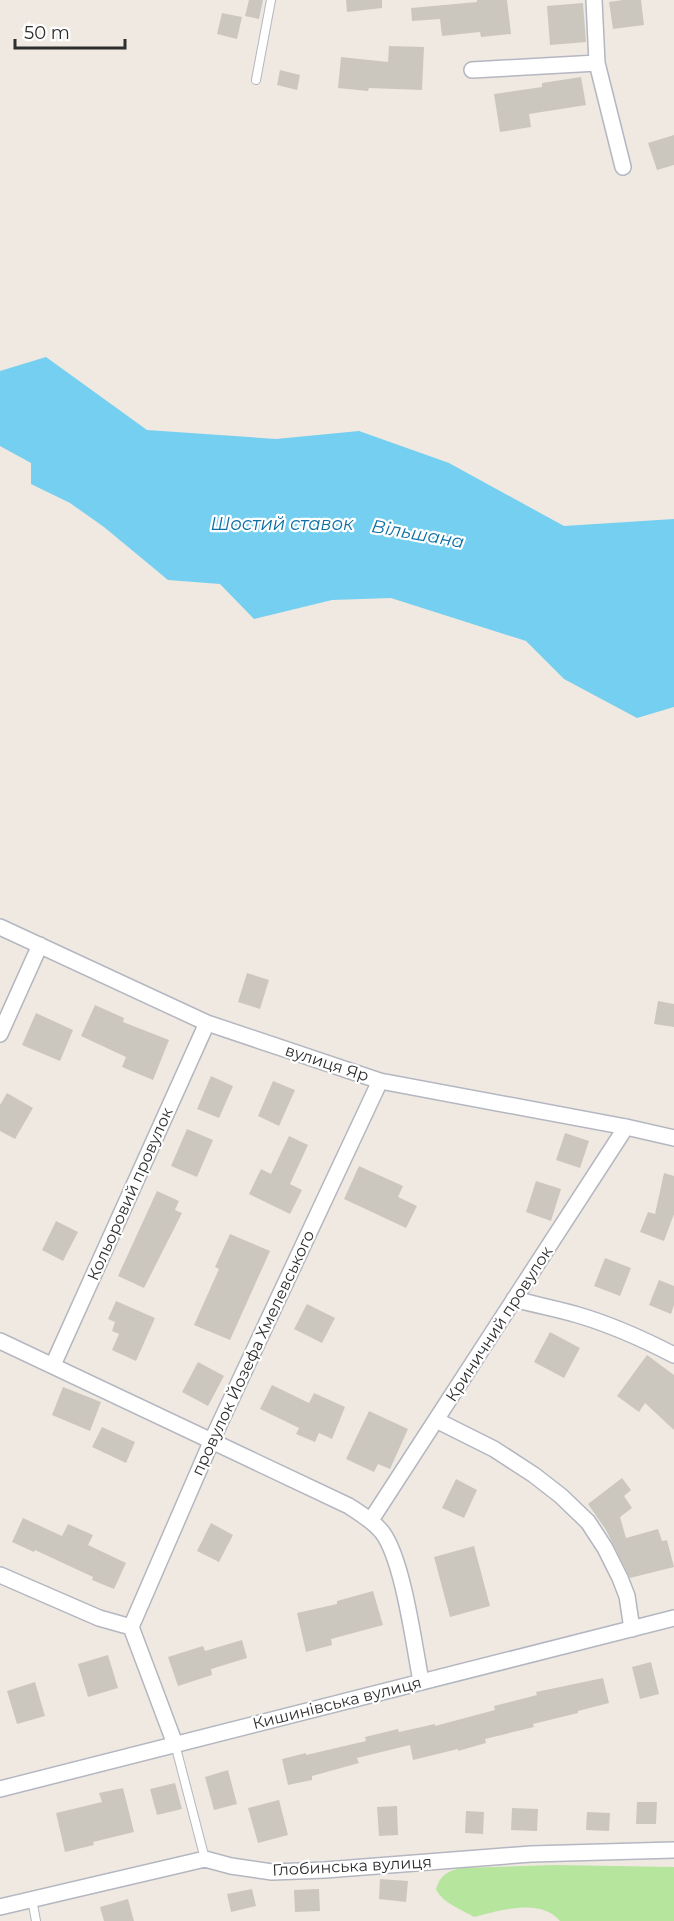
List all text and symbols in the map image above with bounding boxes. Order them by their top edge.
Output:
scale bar [15,12,124,50]
text: 50 m [24,22,70,44]
water label: Шостий ставок [210,513,354,535]
water label: Вільшана [370,515,466,553]
street label: вулиця Яр [283,1041,371,1085]
street label: Кольоровий провулок [83,1104,177,1283]
street label: провулок Йозефа Хмелевського [188,1227,318,1479]
street label: Криничний провулок [442,1242,557,1405]
street label: Кишинівська вулиця [250,1673,424,1733]
street label: Глобинська вулиця [272,1852,432,1880]

